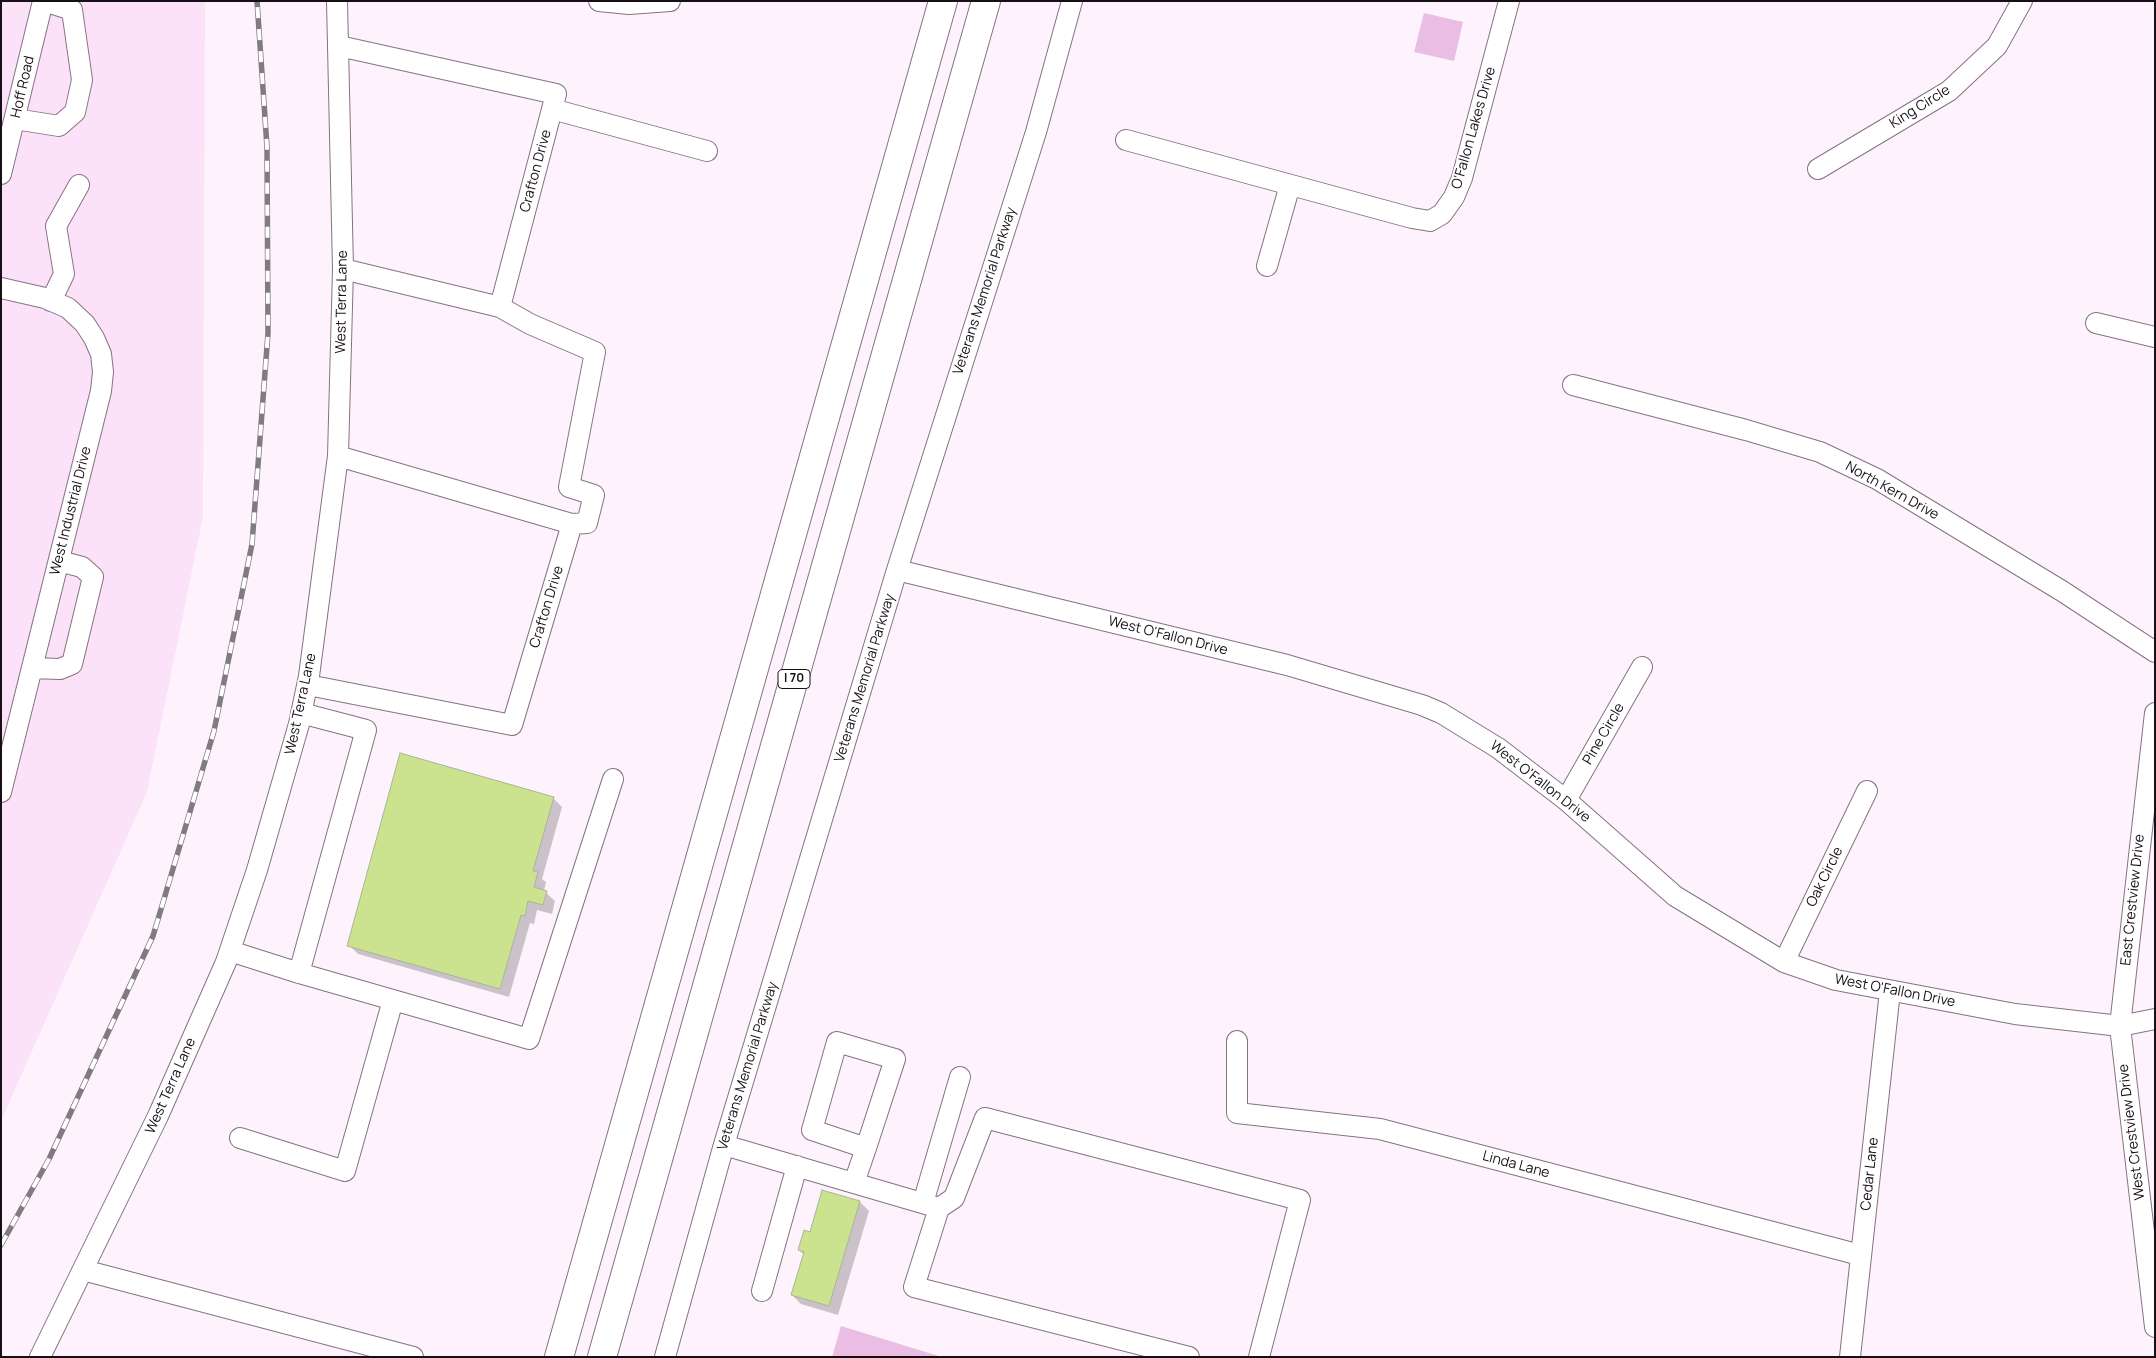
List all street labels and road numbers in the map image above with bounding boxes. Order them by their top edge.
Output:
street label: Hoff Road [8,54,38,120]
street label: O'Fallon Lakes Drive [1449,65,1499,191]
street label: King Circle [1887,82,1953,132]
street label: Crafton Drive [517,128,555,214]
street label: Veterans Memorial Parkway [950,205,1020,377]
street label: West Terra Lane [333,250,351,354]
street label: West Industrial Drive [47,445,95,577]
street label: North Kern Drive [1842,458,1942,524]
street label: Crafton Drive [527,564,567,650]
street label: Veterans Memorial Parkway [831,592,899,764]
street label: West O'Fallon Drive [1107,613,1229,659]
street label: West Terra Lane [282,652,320,756]
road number: I 70 [778,670,810,689]
street label: Pine Circle [1580,700,1628,768]
street label: West O'Fallon Drive [1487,738,1593,826]
street label: East Crestview Drive [2118,833,2148,967]
street label: Oak Circle [1803,844,1847,910]
street label: West O'Fallon Drive [1833,971,1957,1011]
street label: Veterans Memorial Parkway [714,980,782,1152]
street label: West Terra Lane [142,1035,200,1137]
street label: West Crestview Drive [2115,1063,2149,1201]
street label: Cedar Lane [1858,1137,1882,1211]
street label: Linda Lane [1481,1148,1551,1182]

